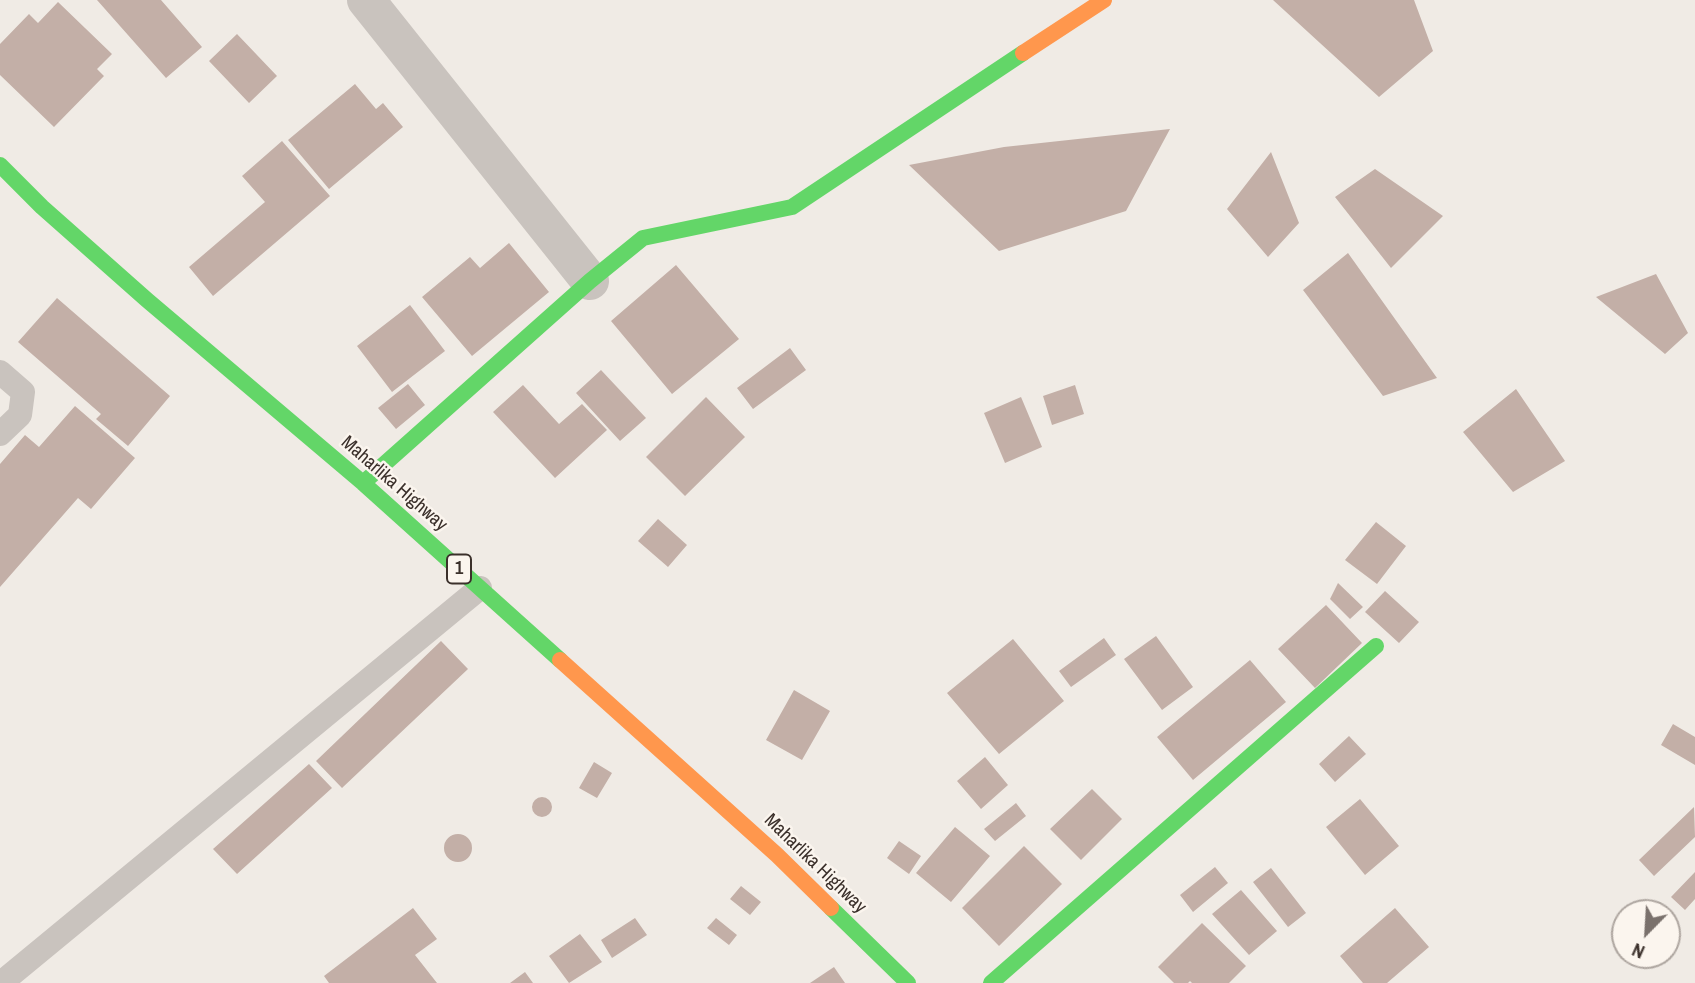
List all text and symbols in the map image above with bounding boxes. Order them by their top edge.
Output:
street label: Maharlika Highway [336,432,452,536]
road number: 1 [447,554,471,584]
street label: Maharlika Highway [759,809,871,919]
north arrow [1611,899,1681,969]
text: N [1628,937,1649,966]

